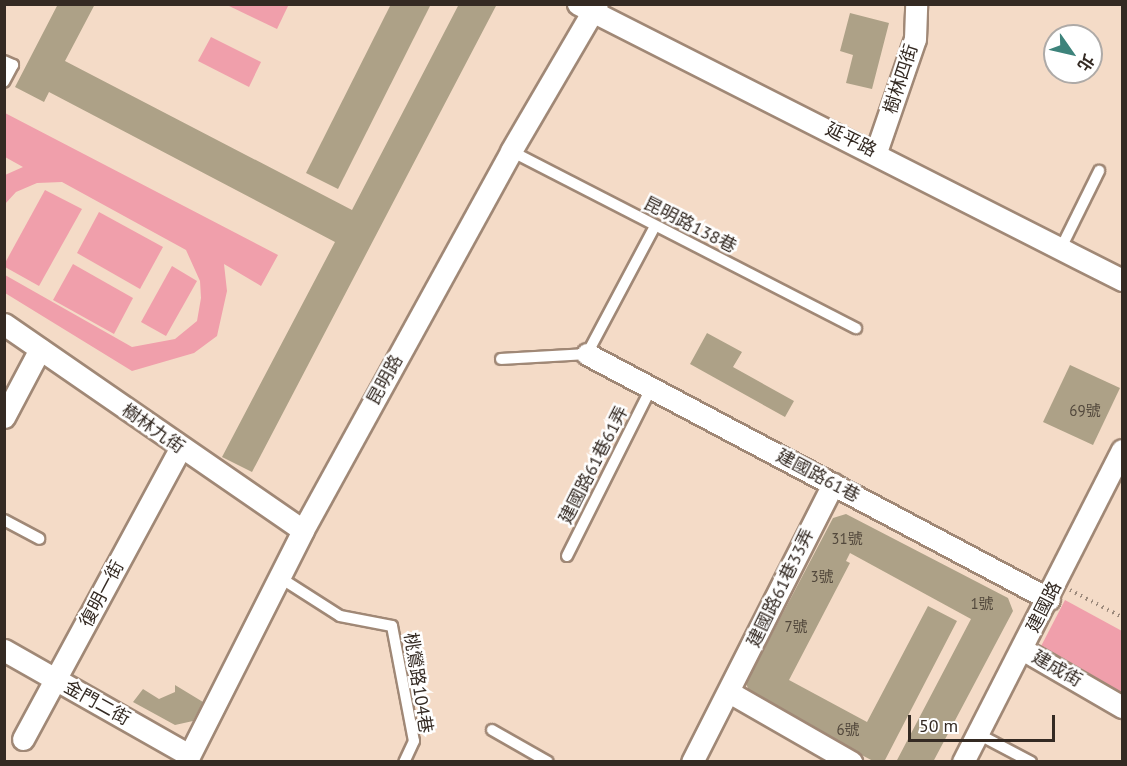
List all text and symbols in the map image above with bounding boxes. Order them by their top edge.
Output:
north arrow [1043,24,1103,84]
street label: 樹林四街 [880,41,922,117]
text: 北 [1074,51,1099,75]
street label: 延平路 [822,118,880,162]
street label: 昆明路138巷 [640,192,740,258]
street label: 昆明路 [362,351,408,409]
street label: 樹林九街 [117,400,189,458]
house number: 69號 [1069,402,1101,420]
street label: 建國路61巷61弄 [555,403,633,527]
street label: 建國路61巷 [772,445,864,507]
street label: 建國路61巷33弄 [743,525,819,651]
house number: 31號 [831,530,863,548]
street label: 復明一街 [76,557,128,631]
house number: 3號 [810,568,834,586]
street label: 建國路 [1022,578,1066,636]
house number: 1號 [970,595,994,613]
house number: 7號 [784,618,808,636]
street label: 桃鶯路104巷 [399,631,437,735]
street label: 建成街 [1028,646,1086,692]
street label: 金門二街 [60,676,134,730]
scale bar [911,703,1058,741]
text: 50 m [919,714,958,737]
house number: 6號 [836,721,860,739]

